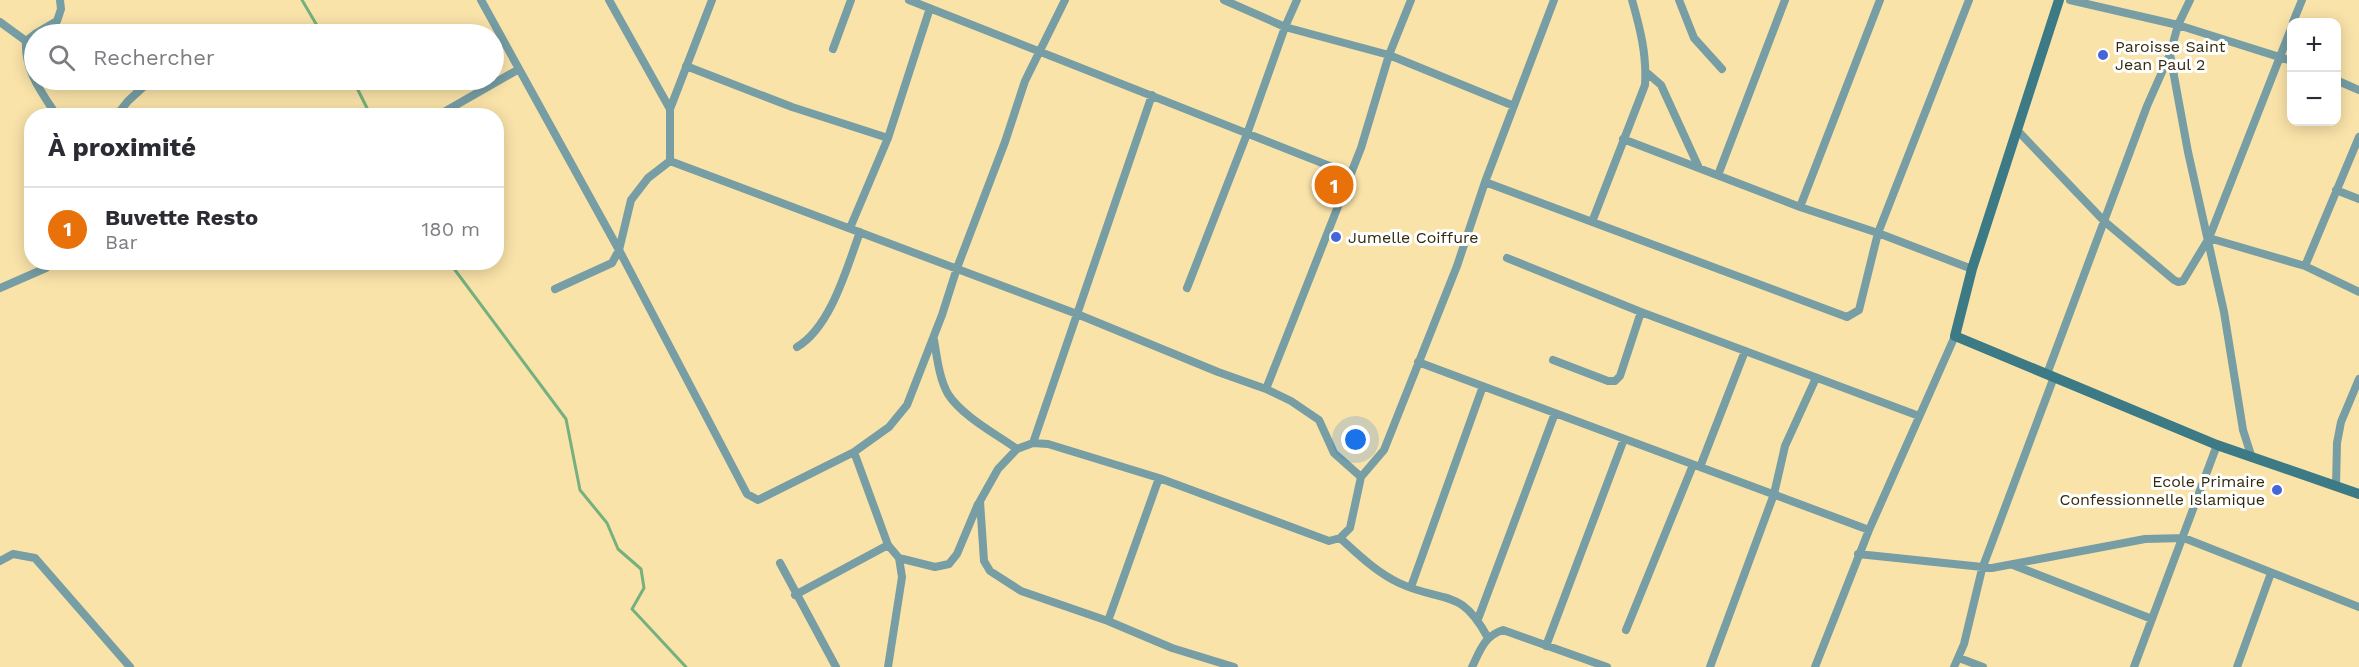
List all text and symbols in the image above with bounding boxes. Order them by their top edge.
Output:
map controls [2287,18,2341,126]
button: + [2287,18,2341,72]
search box [24,24,504,90]
place label: Paroisse Saint Jean Paul 2 [2115,37,2226,74]
icon: search [45,41,78,74]
text: Rechercher [93,45,215,70]
marker: Paroisse Saint Jean Paul 2 [2096,48,2110,62]
button: − [2287,72,2341,126]
text: À proximité [48,132,196,162]
pin: 1 [1314,162,1354,207]
text: Buvette Resto [105,205,258,230]
text: 1 [63,217,72,241]
text: 180 m [422,217,480,241]
place label: Jumelle Coiffure [1348,228,1479,247]
text: Bar [105,230,138,254]
marker: Jumelle Coiffure [1329,230,1343,244]
your location [1341,425,1370,454]
place label: Ecole Primaire Confessionnelle Islamique [2059,472,2265,509]
marker: Ecole Primaire Confessionnelle Islamique [2270,483,2284,497]

